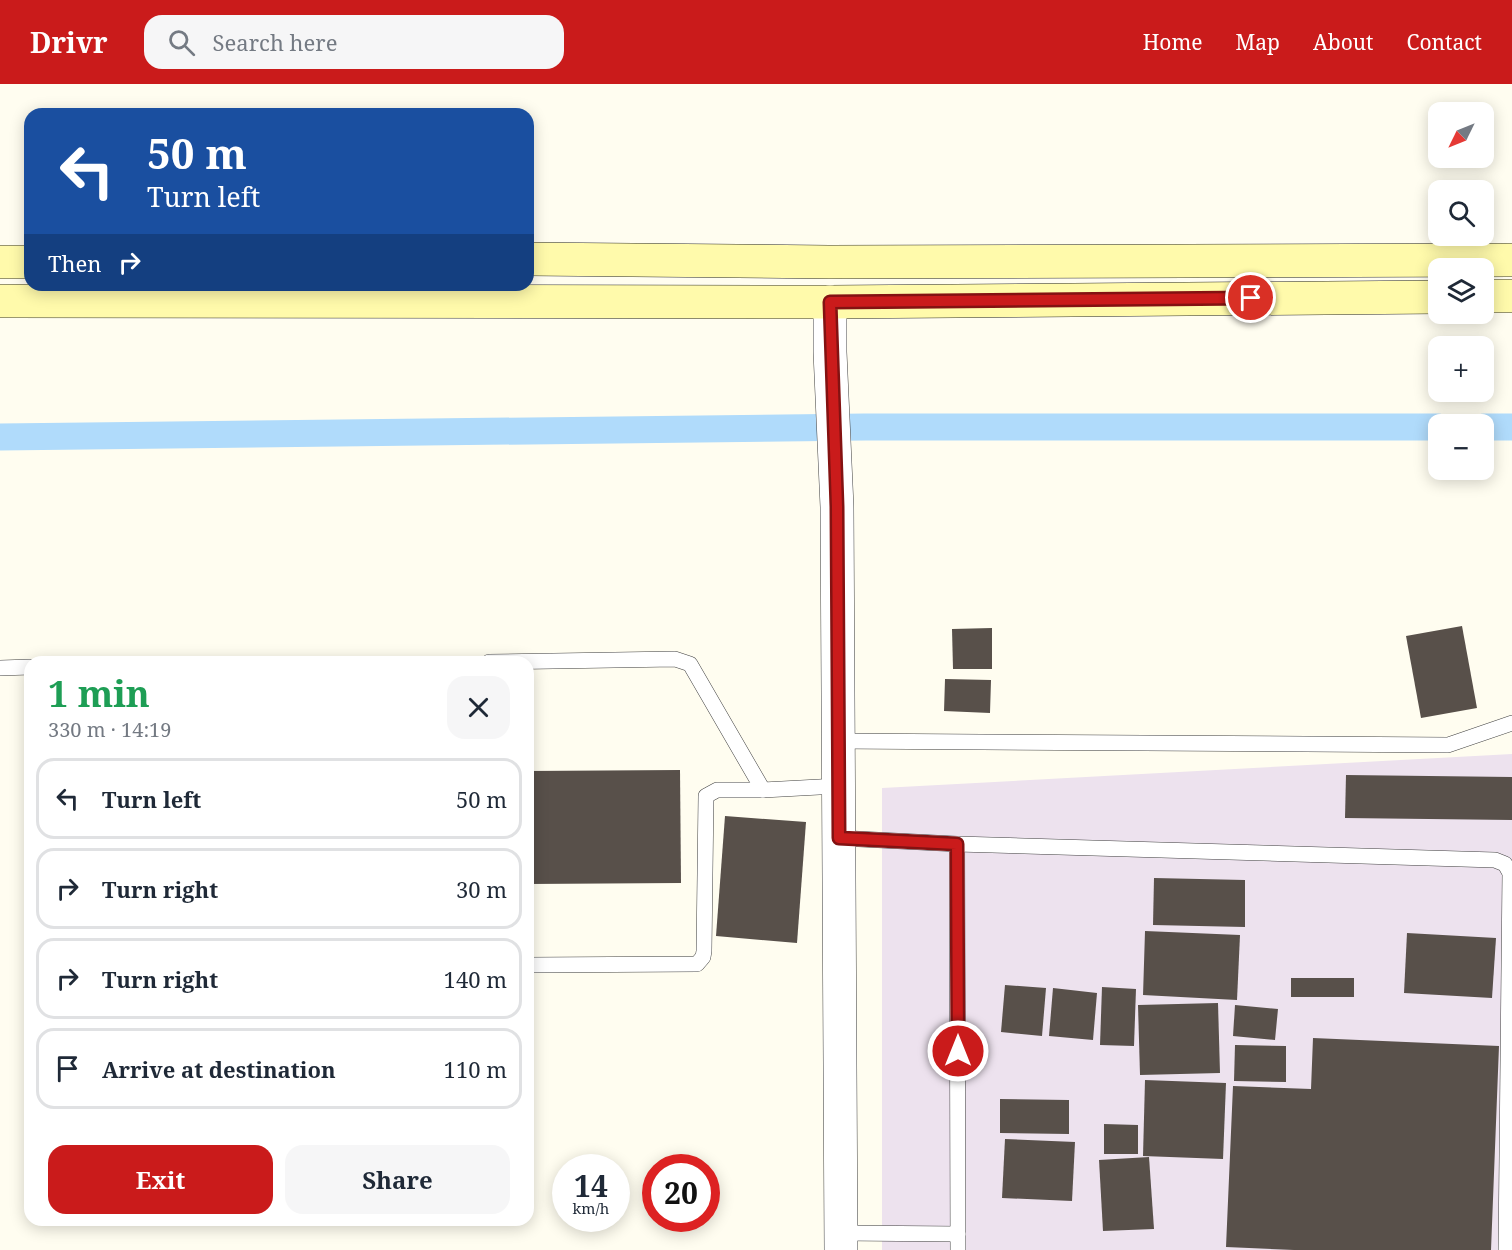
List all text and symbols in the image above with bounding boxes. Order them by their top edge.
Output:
search box [144,15,564,69]
text: Drivr [30,23,108,61]
icon: search [165,26,198,59]
text: Search here [213,27,337,57]
text: Home [1143,28,1203,56]
text: Map [1236,28,1280,56]
text: About [1313,28,1374,56]
text: Contact [1407,28,1482,56]
north arrow [1428,102,1494,168]
map controls [1428,102,1494,480]
text: 50 m [147,124,247,181]
icon: left [48,132,126,210]
text: Turn left [147,178,260,215]
button: search [1428,180,1494,246]
icon: right [113,246,146,279]
text: Then [48,248,101,278]
button: layers [1428,258,1494,324]
pin [1225,272,1276,323]
icon: arrive [1234,281,1267,314]
button: + [1428,336,1494,402]
button: − [1428,414,1494,480]
text: 1 min [48,669,150,718]
button: close [447,676,510,739]
text: 330 m · 14:19 [48,716,171,743]
icon: left [51,782,84,815]
text: Turn left [102,784,201,814]
text: 50 m [456,784,507,814]
icon: right [51,872,84,905]
text: Turn right [102,874,218,904]
text: 30 m [456,874,507,904]
icon: right [51,962,84,995]
text: Turn right [102,964,218,994]
text: 140 m [444,964,507,994]
position arrow [926,1019,990,1083]
icon: arrive [51,1052,84,1085]
text: Arrive at destination [102,1054,336,1084]
text: 110 m [444,1054,507,1084]
button: Exit [48,1145,273,1214]
button: Share [285,1145,510,1214]
speed limit sign: 20 [642,1154,720,1232]
text: 14 [574,1165,608,1206]
text: km/h [573,1198,609,1218]

